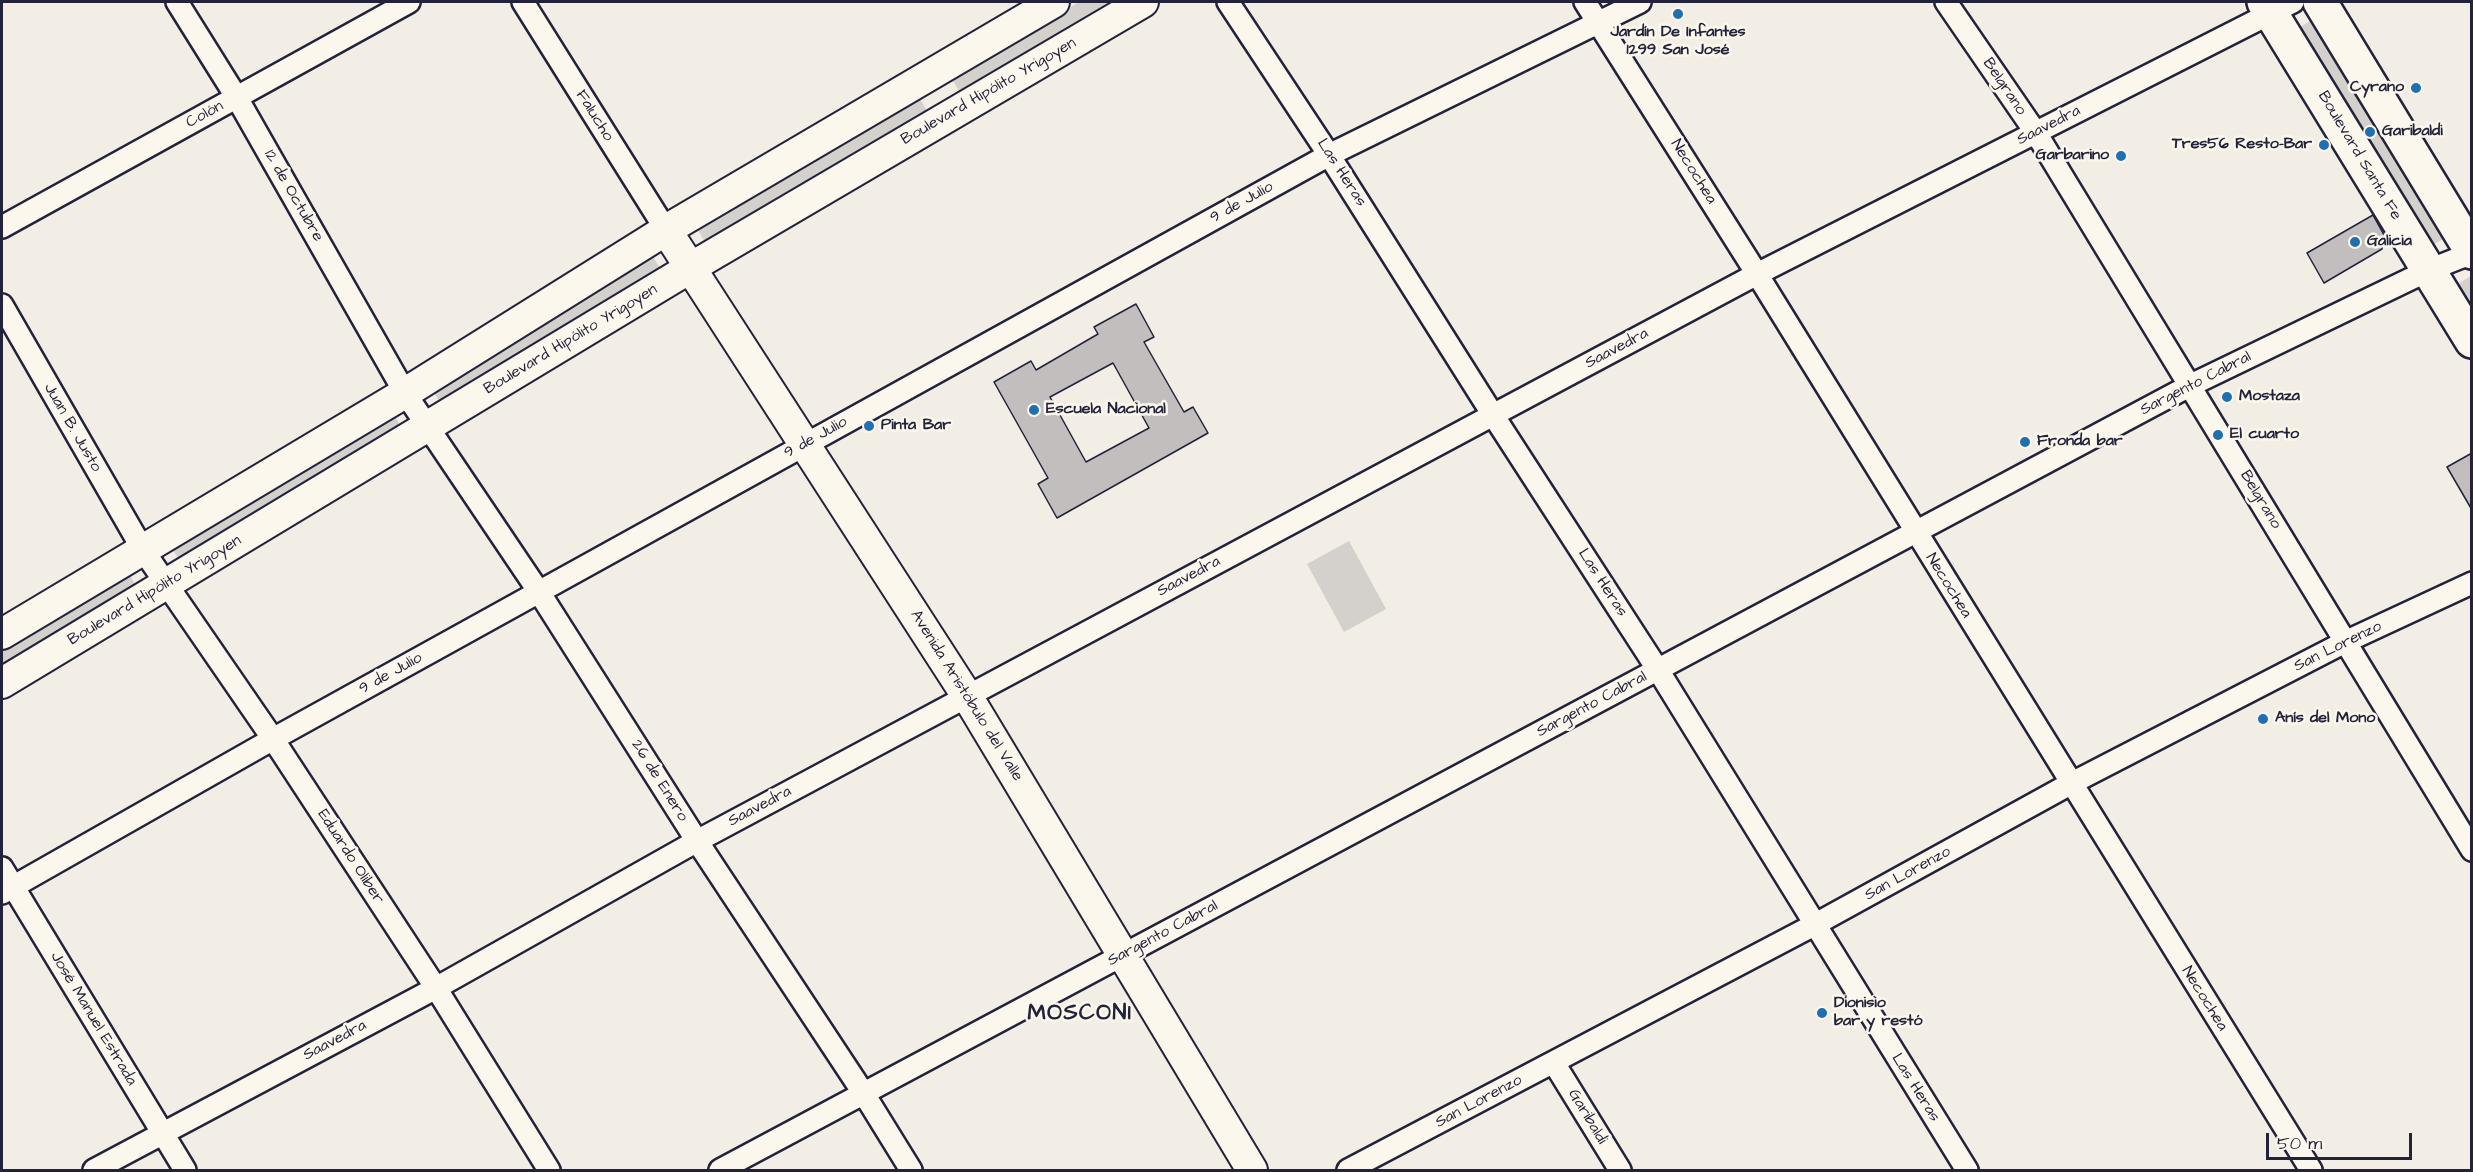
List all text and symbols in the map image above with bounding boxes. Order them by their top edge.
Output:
marker: Jardín De Infantes 1299 San José [1671,7,1685,21]
place label: Jardín De Infantes 1299 San José [1610,23,1746,61]
street label: Boulevard Hipólito Yrigoyen [898,34,1080,150]
street label: Belgrano [1978,55,2030,119]
place label: Cyrano [2350,78,2404,98]
marker: Cyrano [2409,81,2423,95]
street label: Falucho [571,87,617,145]
street label: Boulevard Santa Fe [2313,88,2405,224]
street label: Colón [183,97,227,133]
street label: Saavedra [2014,102,2084,150]
place label: Garibaldi [2382,122,2443,142]
marker: Garibaldi [2363,125,2377,139]
street label: Las Heras [1312,135,1370,211]
place label: Tres56 Resto-Bar [2172,135,2312,155]
street label: Necochea [1666,136,1720,208]
marker: Tres56 Resto-Bar [2317,138,2331,152]
place label: Garbarino [2036,146,2109,166]
street label: 12 de Octubre [259,147,327,245]
marker: Garbarino [2114,149,2128,163]
street label: 9 de Julio [1207,178,1277,228]
place label: Galicia [2367,232,2412,252]
marker: Galicia [2348,235,2362,249]
street label: Boulevard Hipólito Yrigoyen [481,281,661,399]
street label: Saavedra [1582,324,1652,374]
street label: Sargento Cabral [2137,348,2255,420]
street label: Juan B. Justo [39,380,105,476]
place label: Mostaza [2239,387,2300,407]
marker: Mostaza [2220,390,2234,404]
place label: Escuela Nacional [1046,400,1166,420]
marker: Escuela Nacional [1027,403,1041,417]
street label: 9 de Julio [781,413,851,463]
place label: Pinta Bar [881,416,951,436]
marker: Pinta Bar [862,419,876,433]
place label: El cuarto [2230,425,2299,445]
marker: El cuarto [2211,428,2225,442]
place label: Fronda bar [2037,432,2123,452]
marker: Fronda bar [2018,435,2032,449]
street label: Belgrano [2235,467,2285,533]
street label: Boulevard Hipólito Yrigoyen [65,532,245,650]
street label: Las Heras [1573,545,1631,621]
street label: Necochea [1921,550,1975,622]
street label: Saavedra [1154,552,1224,602]
street label: Avenida Aristóbulo del Valle [905,607,1027,785]
street label: San Lorenzo [2291,617,2385,677]
street label: 9 de Julio [356,649,426,699]
street label: Sargento Cabral [1534,668,1650,742]
place label: Anís del Mono [2275,709,2375,729]
marker: Anís del Mono [2256,712,2270,726]
street label: 26 de Enero [626,737,692,825]
street label: Saavedra [725,782,795,832]
street label: Eduardo Oliber [312,806,388,908]
street label: San Lorenzo [1862,842,1954,906]
street label: Sargento Cabral [1105,897,1221,971]
street label: José Manuel Estrada [45,949,141,1089]
street label: Necochea [2177,963,2231,1035]
place label: Dionisio bar y restó [1834,994,1923,1032]
district label: MOSCONI [1027,1001,1133,1027]
marker: Dionisio bar y restó [1815,1006,1829,1020]
street label: Saavedra [300,1016,370,1066]
street label: Las Heras [1886,1050,1944,1126]
street label: San Lorenzo [1432,1071,1526,1133]
street label: Garibaldi [1563,1086,1611,1148]
scale bar [2269,1121,2414,1159]
text: 50 m [2277,1131,2322,1156]

